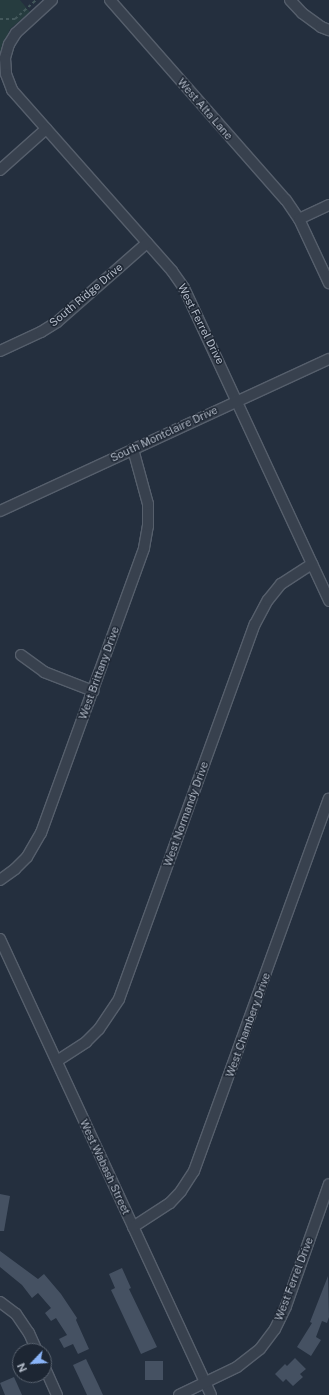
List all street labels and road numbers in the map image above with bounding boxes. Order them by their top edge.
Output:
street label: West Alta Lane [175,76,235,142]
street label: South Ridge Drive [47,260,125,330]
street label: West Ferrel Drive [175,282,227,366]
street label: South Montclaire Drive [108,403,220,465]
street label: West Brittany Drive [76,625,122,721]
street label: West Normandy Drive [161,760,211,868]
street label: West Chambery Drive [223,971,273,1079]
street label: West Wabash Street [77,1117,133,1217]
street label: West Ferrel Drive [272,1235,316,1323]

